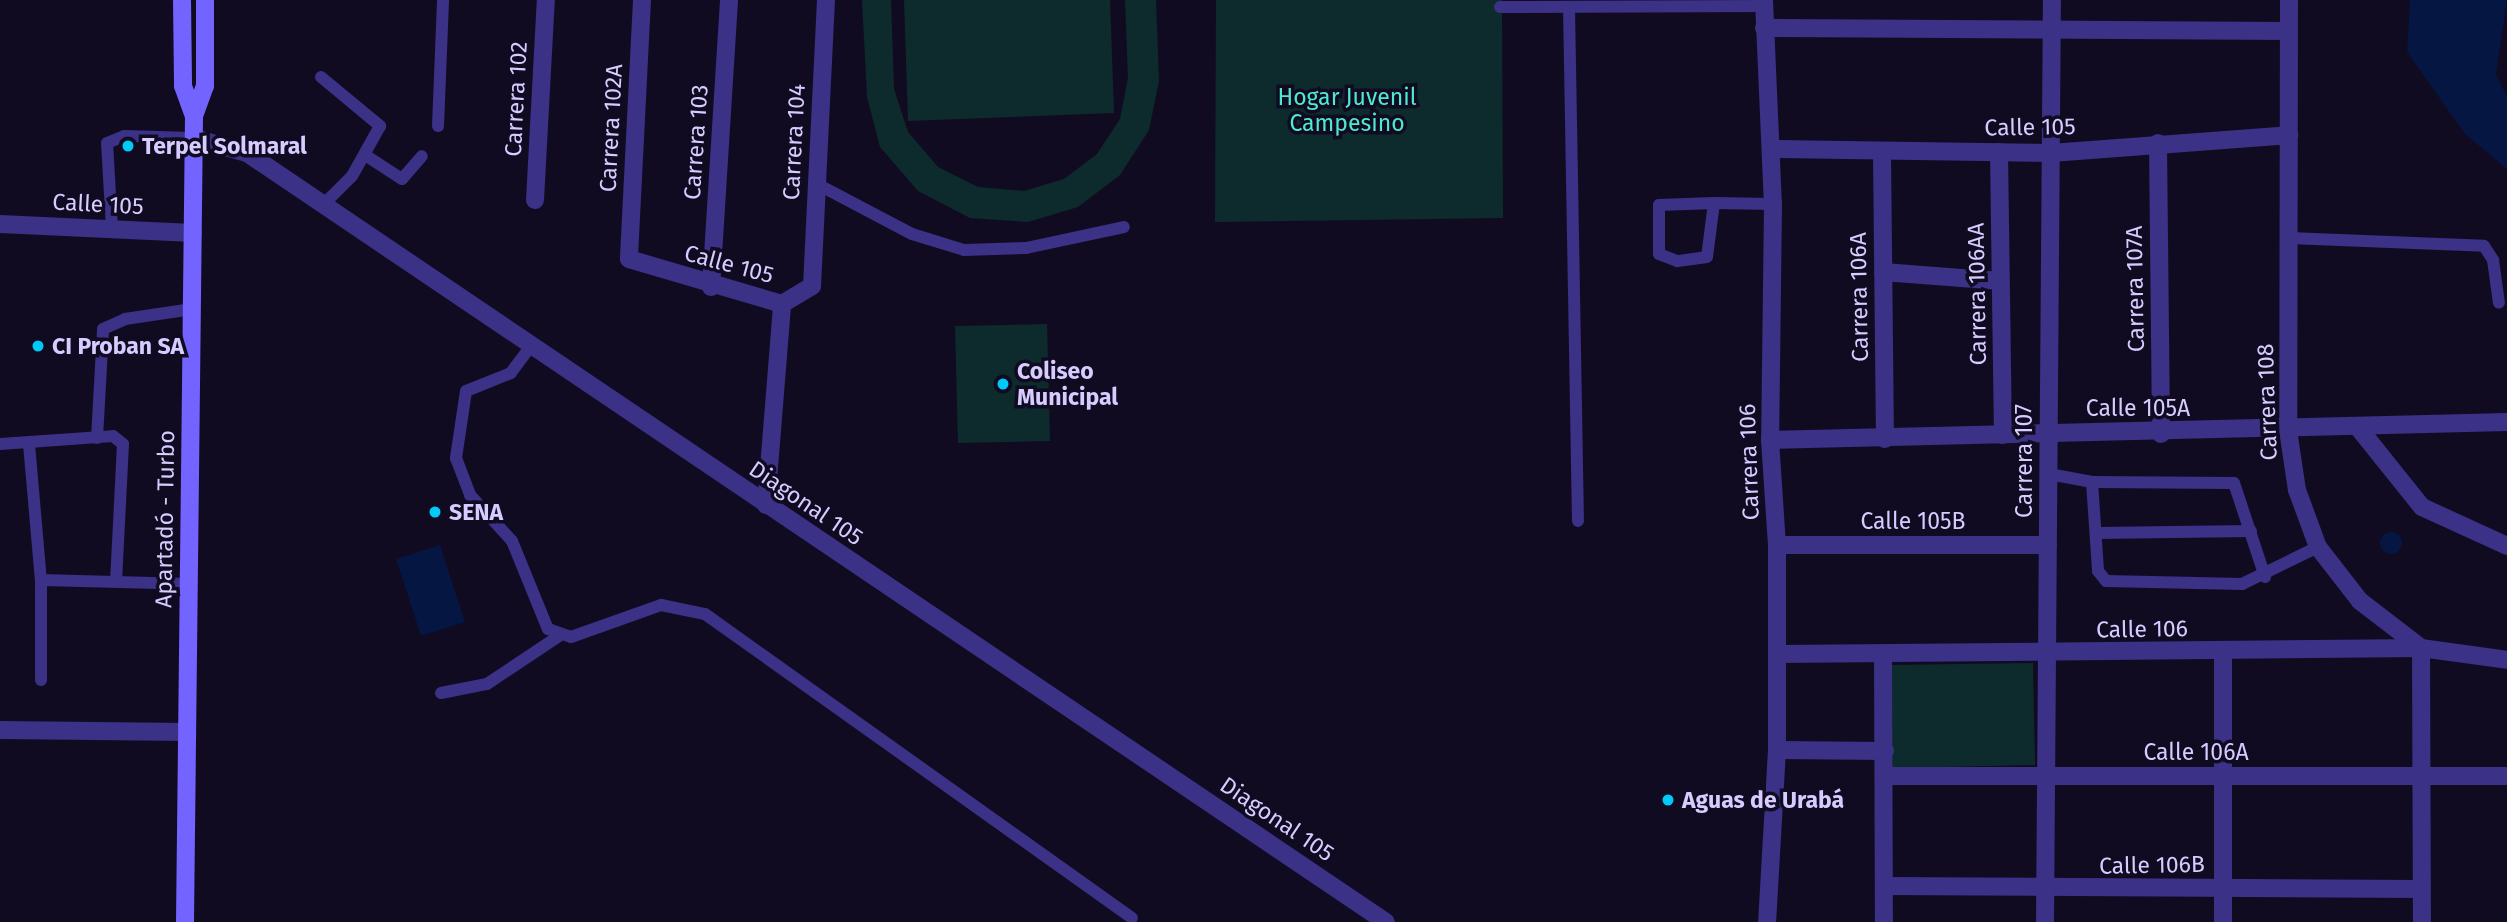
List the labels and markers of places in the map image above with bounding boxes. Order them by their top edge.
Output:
place label: Terpel Solmaral [142,132,307,160]
marker: Terpel Solmaral [120,138,136,154]
place label: CI Proban SA [52,332,184,360]
marker: CI Proban SA [30,338,46,354]
place label: Coliseo Municipal [1017,357,1118,411]
marker: Coliseo Municipal [995,376,1011,392]
place label: SENA [449,498,503,526]
marker: SENA [427,504,443,520]
place label: Aguas de Urabá [1682,786,1844,814]
marker: Aguas de Urabá [1660,792,1676,808]

